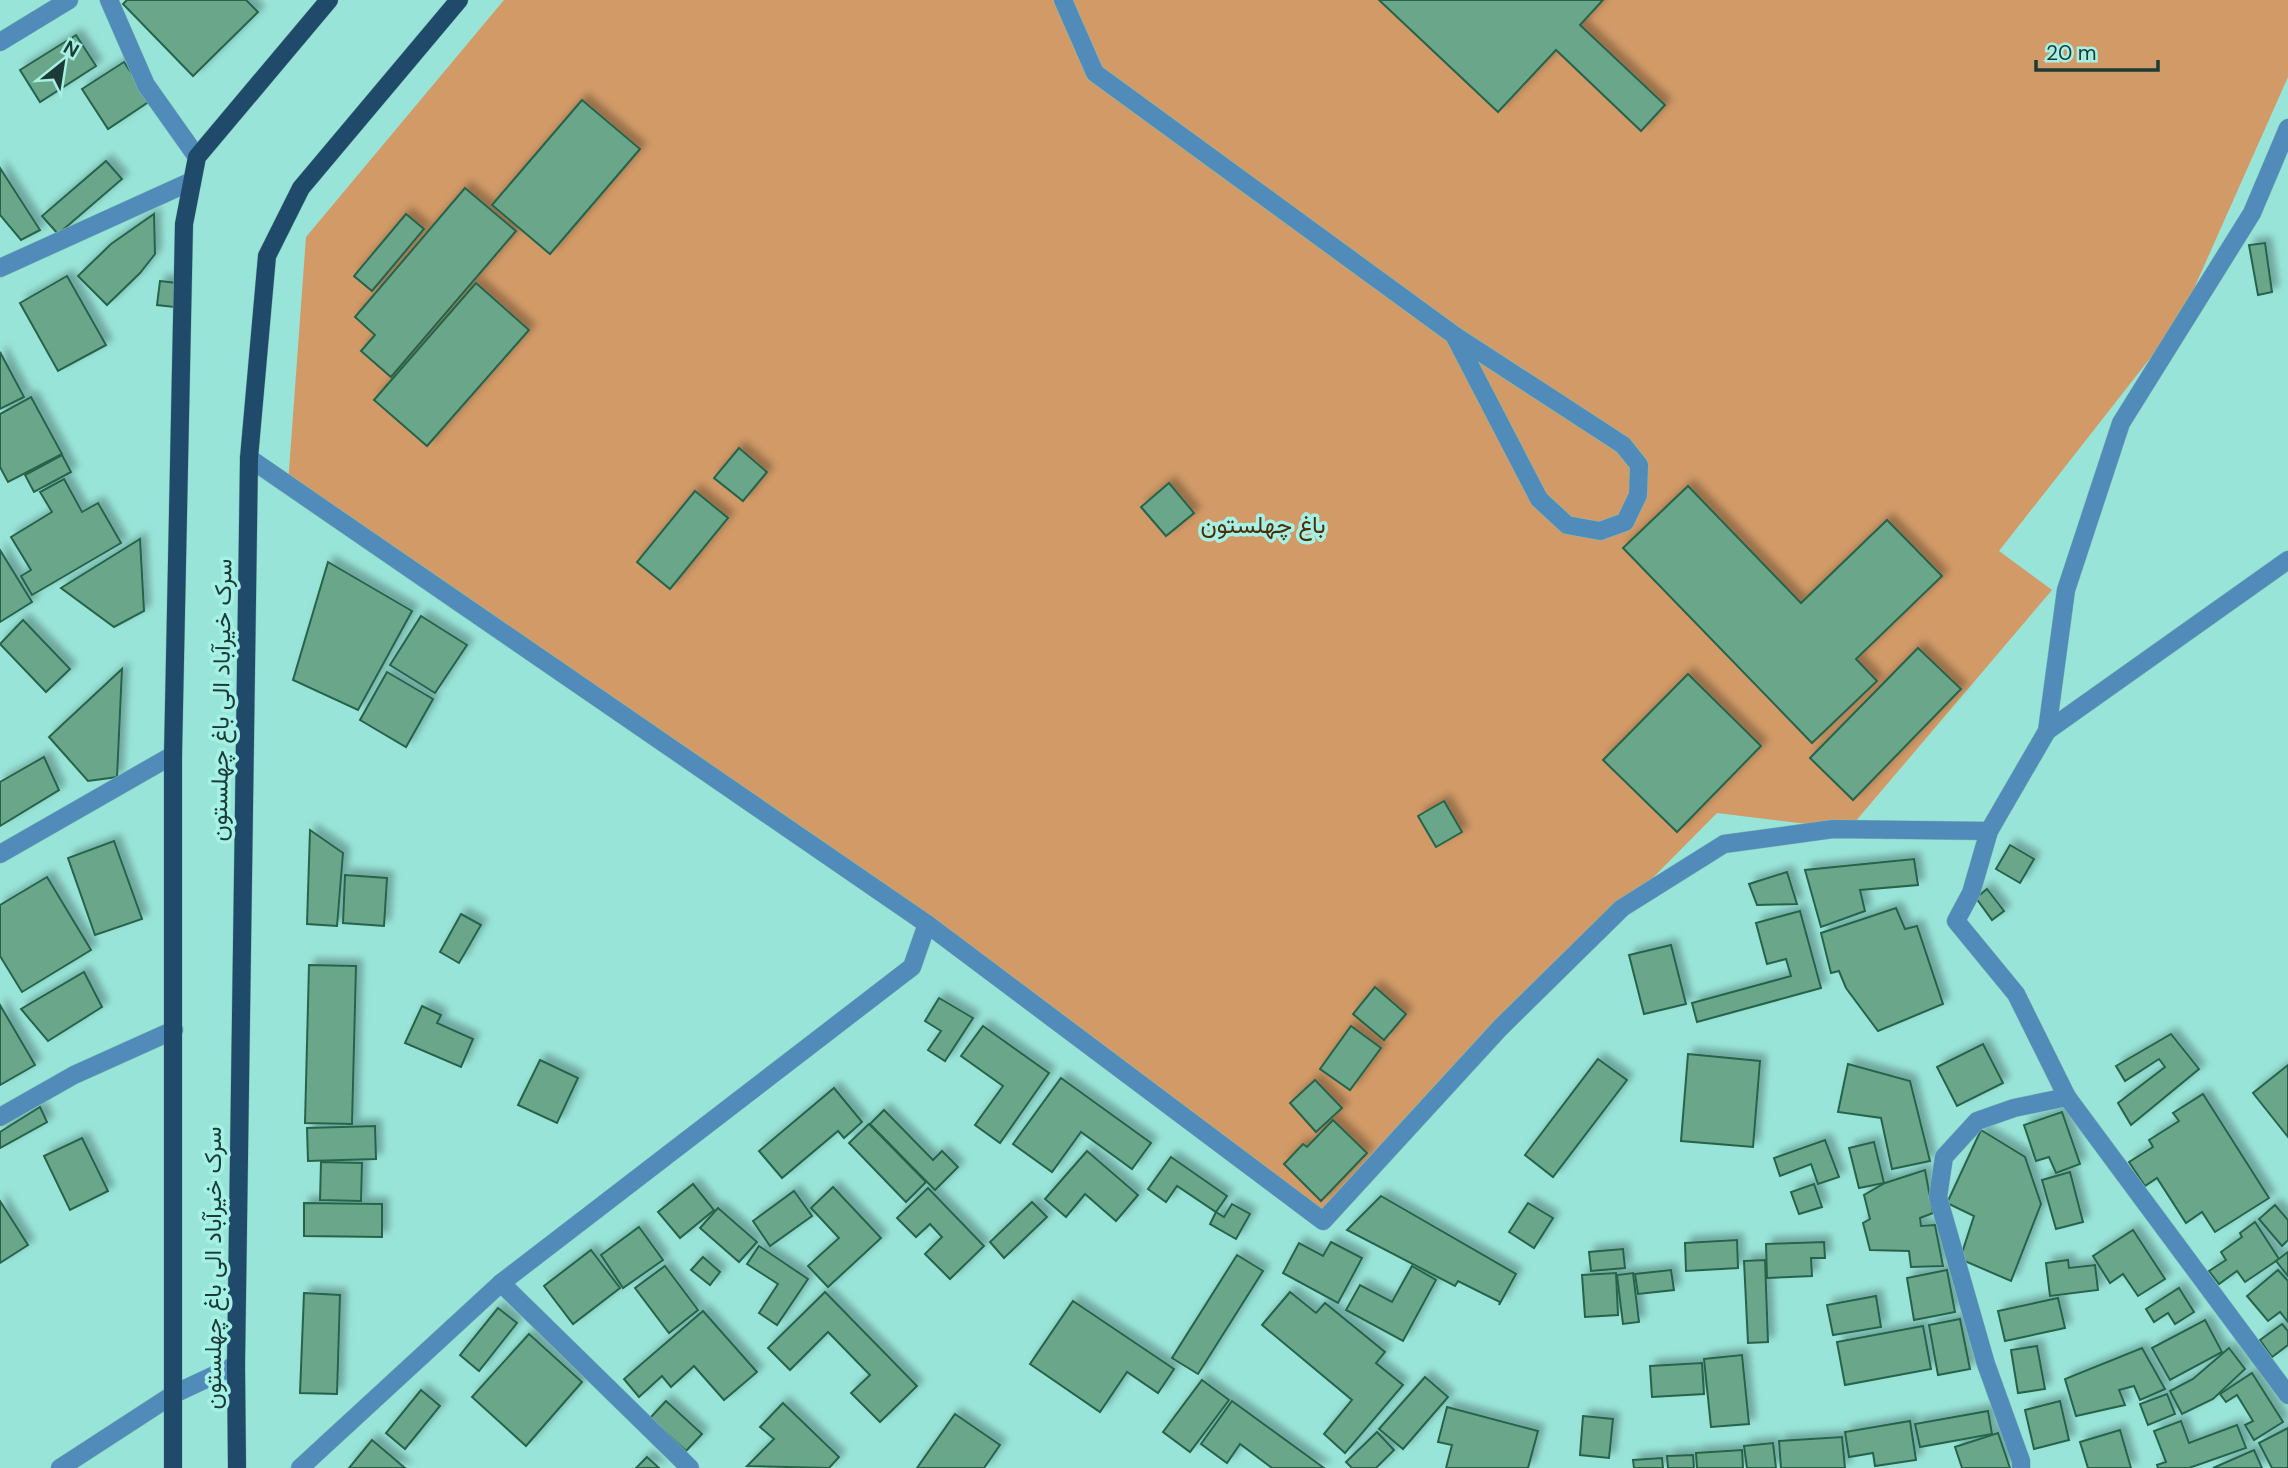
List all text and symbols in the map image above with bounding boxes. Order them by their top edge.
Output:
north arrow [28,28,98,98]
scale bar [2036,28,2158,72]
text: N [59,34,84,63]
text: 20 m [2046,39,2097,67]
park label: باغ چهلستون [1201,509,1325,541]
street label: سرک خیرآباد الی باغ چهلستون [203,558,239,842]
street label: سرک خیرآباد الی باغ چهلستون [197,1127,229,1409]

